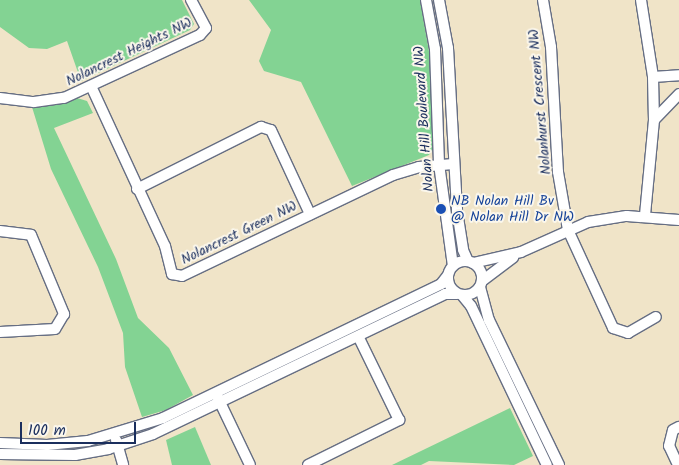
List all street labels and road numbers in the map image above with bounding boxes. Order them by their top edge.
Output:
street label: Nolancrest Heights NW [63,14,195,90]
street label: Nolanhurst Crescent NW [525,29,555,175]
street label: Nolan Hill Boulevard NW [411,46,437,192]
street label: Nolancrest Green NW [178,198,300,268]

